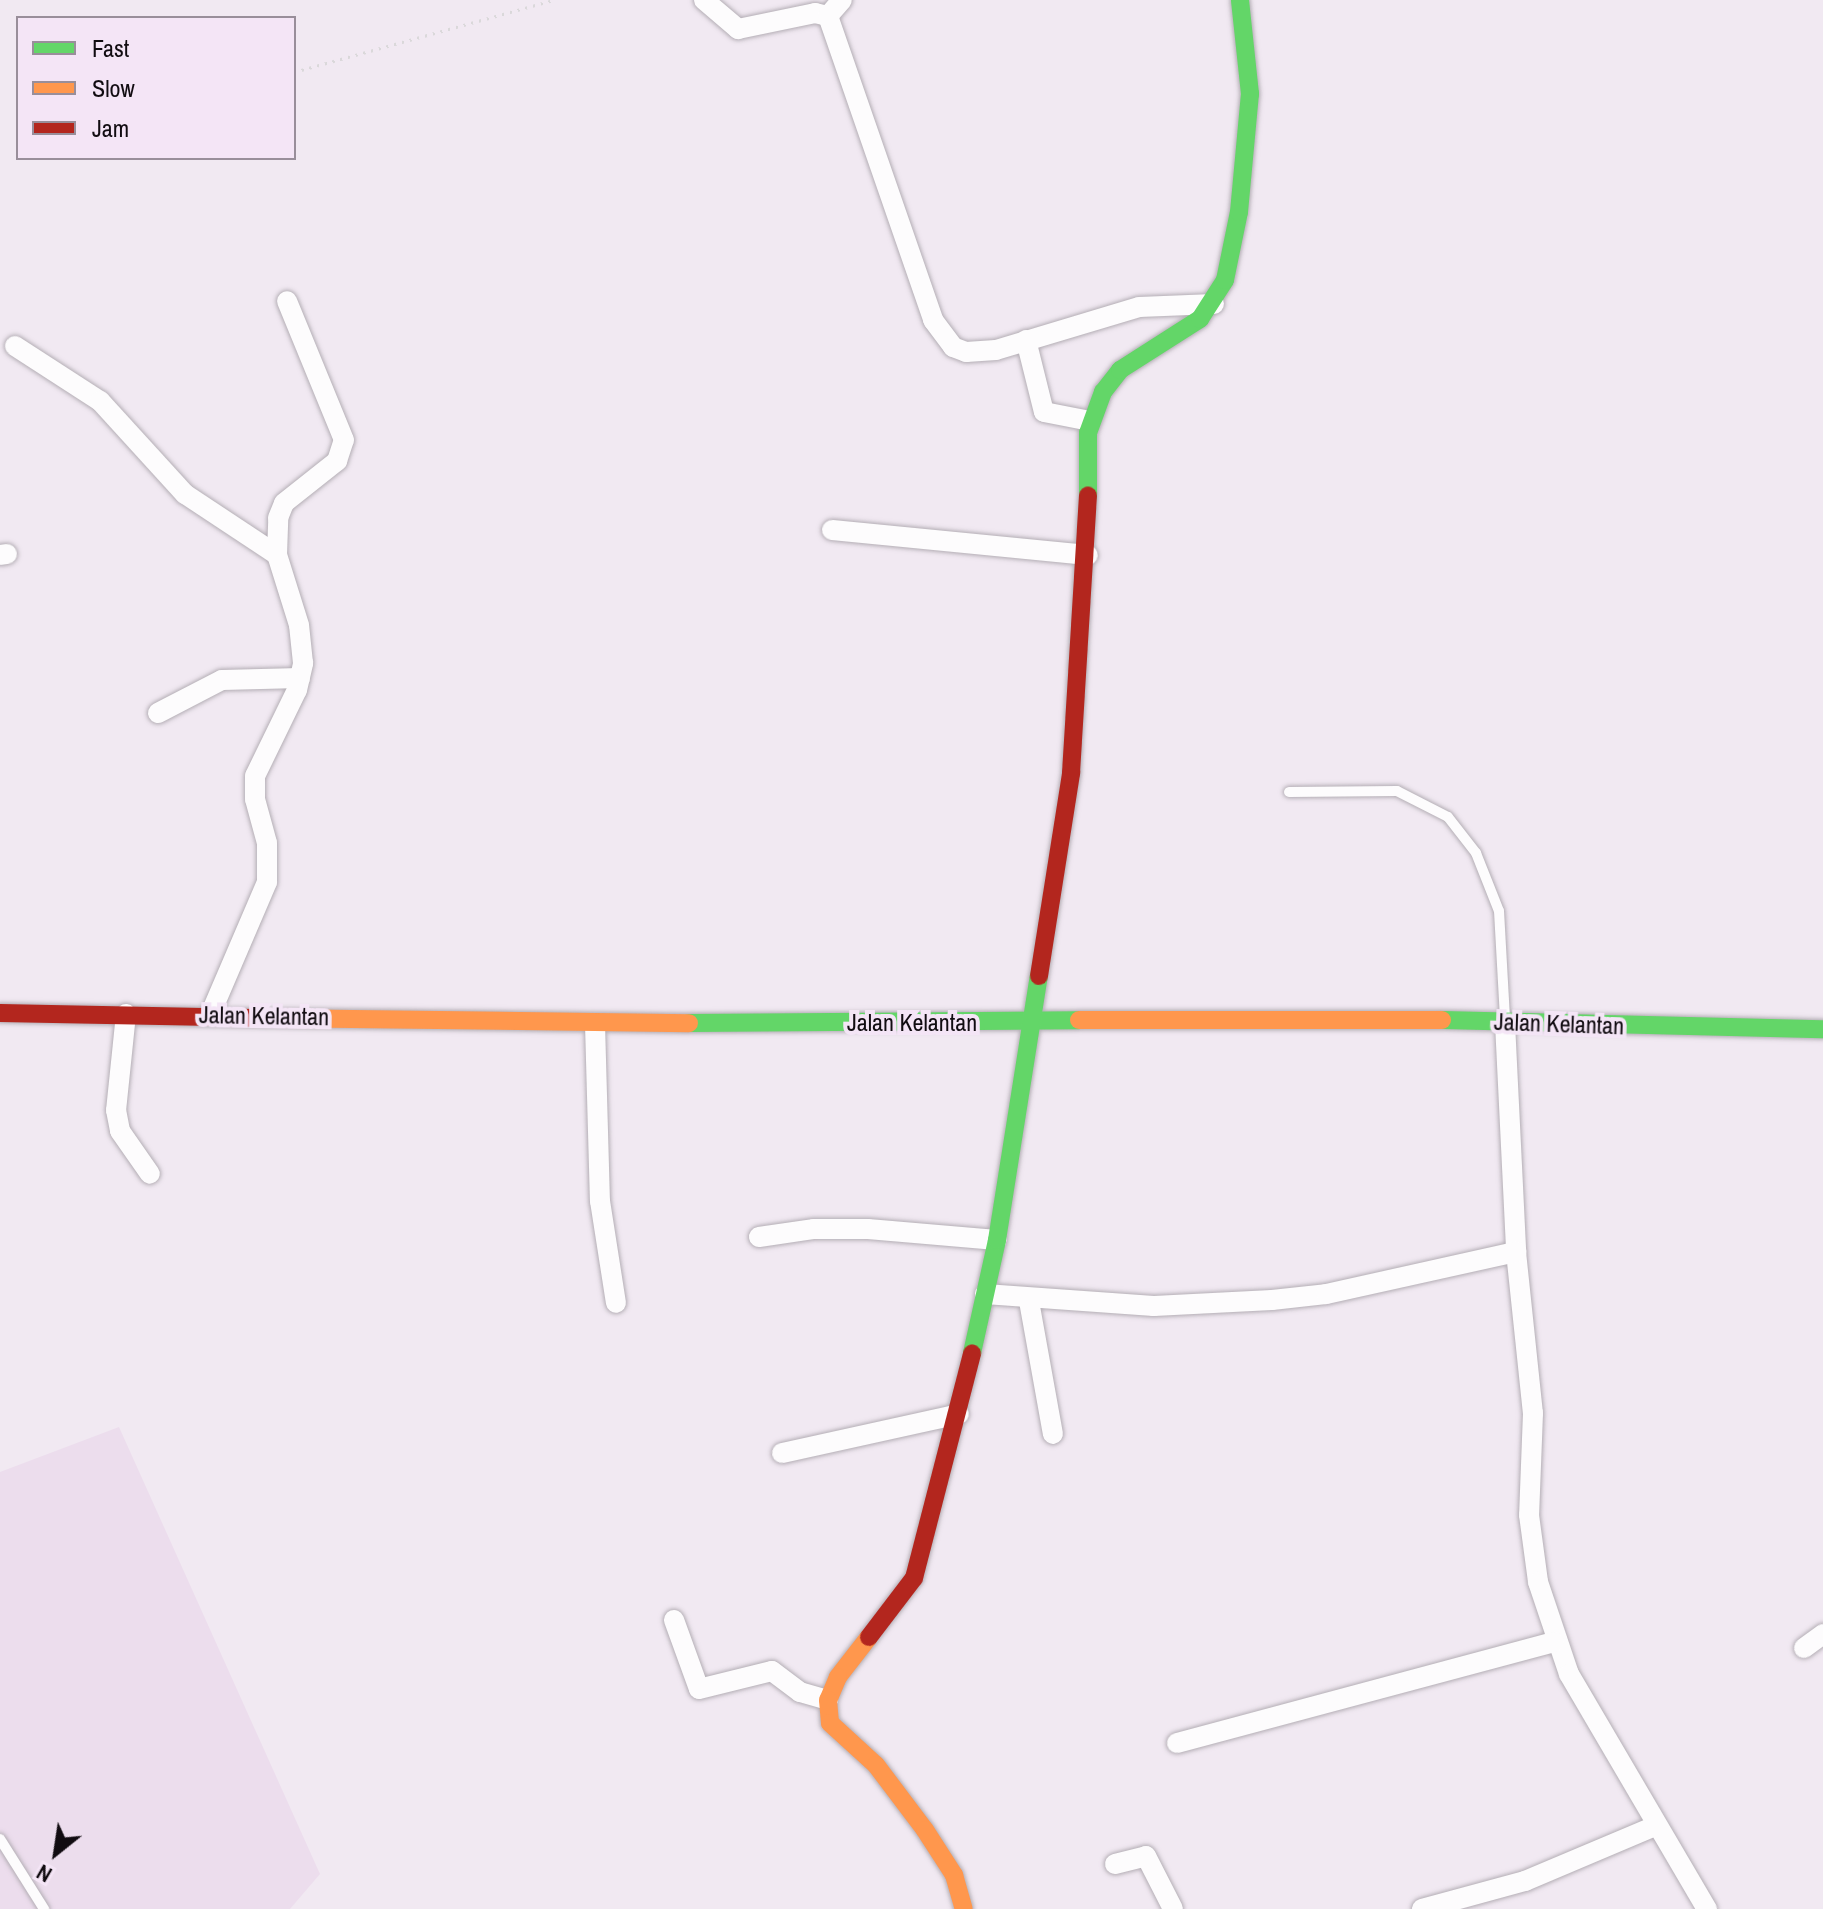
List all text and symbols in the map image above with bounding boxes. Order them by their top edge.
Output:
legend [16,16,296,160]
text: Fast [92,32,129,64]
text: Slow [92,72,135,104]
text: Jam [92,112,129,144]
street label: Jalan Kelantan [199,1000,329,1032]
street label: Jalan Kelantan [1493,1007,1625,1041]
street label: Jalan Kelantan [847,1009,977,1037]
north arrow [16,1813,96,1893]
text: N [31,1858,57,1890]

